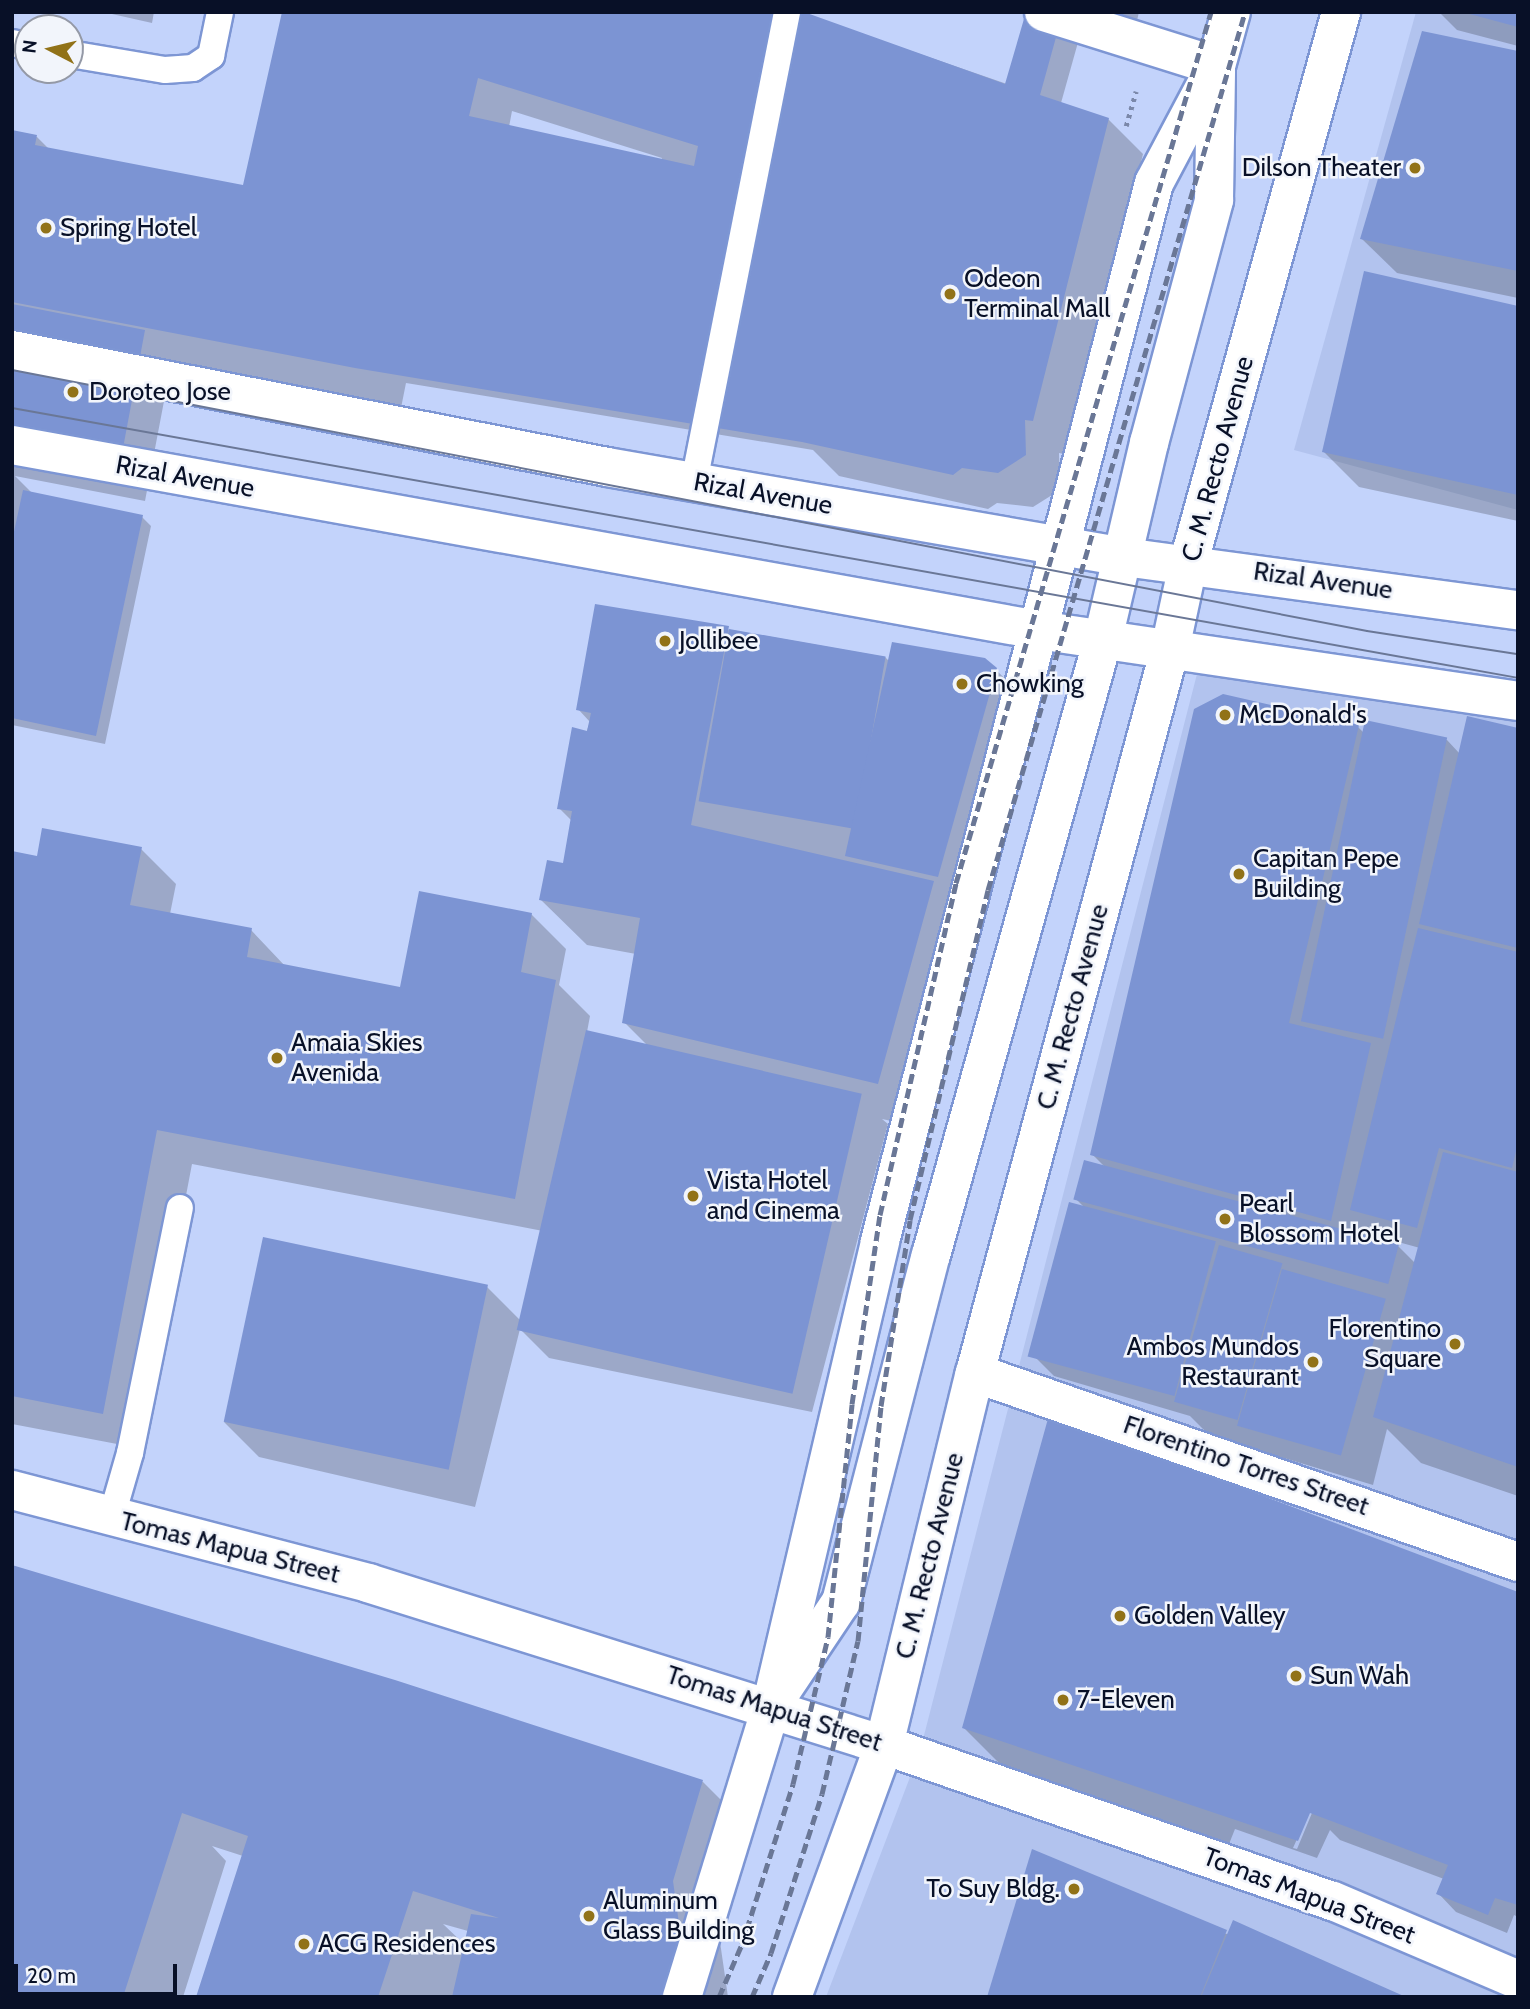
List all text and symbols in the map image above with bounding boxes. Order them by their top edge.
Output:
north arrow [14,14,84,84]
text: N [17,39,42,55]
place label: Dilson Theater [1242,152,1401,184]
marker: Dilson Theater [1407,160,1423,176]
place label: Spring Hotel [60,212,197,244]
marker: Spring Hotel [38,220,54,236]
place label: Odeon Terminal Mall [964,263,1110,324]
marker: Odeon Terminal Mall [942,286,958,302]
street label: C. M. Recto Avenue [1176,353,1260,565]
place label: Doroteo Jose [89,376,231,408]
marker: Doroteo Jose [63,382,83,402]
street label: Rizal Avenue [113,449,257,505]
street label: Rizal Avenue [691,466,835,522]
street label: Rizal Avenue [1251,556,1395,606]
place label: Jollibee [679,625,758,657]
marker: Jollibee [657,633,673,649]
place label: Chowking [976,668,1084,700]
marker: Chowking [954,676,970,692]
place label: McDonald's [1239,699,1367,731]
marker: McDonald's [1217,707,1233,723]
place label: Capitan Pepe Building [1253,843,1399,904]
marker: Capitan Pepe Building [1231,866,1247,882]
street label: C. M. Recto Avenue [1031,901,1115,1113]
place label: Amaia Skies Avenida [291,1027,422,1088]
marker: Amaia Skies Avenida [269,1050,285,1066]
place label: Vista Hotel and Cinema [707,1165,840,1226]
marker: Vista Hotel and Cinema [685,1188,701,1204]
place label: Pearl Blossom Hotel [1239,1188,1399,1250]
marker: Pearl Blossom Hotel [1217,1211,1233,1227]
place label: Florentino Square [1328,1313,1441,1374]
place label: Ambos Mundos Restaurant [1126,1331,1299,1392]
marker: Florentino Square [1447,1336,1463,1352]
marker: Ambos Mundos Restaurant [1305,1354,1321,1370]
street label: Florentino Torres Street [1119,1409,1373,1523]
street label: C. M. Recto Avenue [889,1450,971,1662]
street label: Tomas Mapua Street [117,1506,343,1590]
place label: Golden Valley [1134,1600,1286,1632]
marker: Golden Valley [1112,1608,1128,1624]
street label: Tomas Mapua Street [662,1659,886,1759]
place label: Sun Wah [1310,1660,1409,1692]
marker: Sun Wah [1288,1668,1304,1684]
place label: 7-Eleven [1077,1684,1175,1716]
marker: 7-Eleven [1055,1692,1071,1708]
street label: Tomas Mapua Street [1199,1841,1419,1951]
place label: To Suy Bldg. [926,1873,1060,1905]
marker: To Suy Bldg. [1066,1881,1082,1897]
place label: Aluminum Glass Building [603,1885,754,1946]
marker: Aluminum Glass Building [581,1908,597,1924]
place label: ACG Residences [318,1928,495,1960]
marker: ACG Residences [296,1936,312,1952]
scale bar [18,1950,180,1994]
text: 20 m [27,1963,76,1988]

